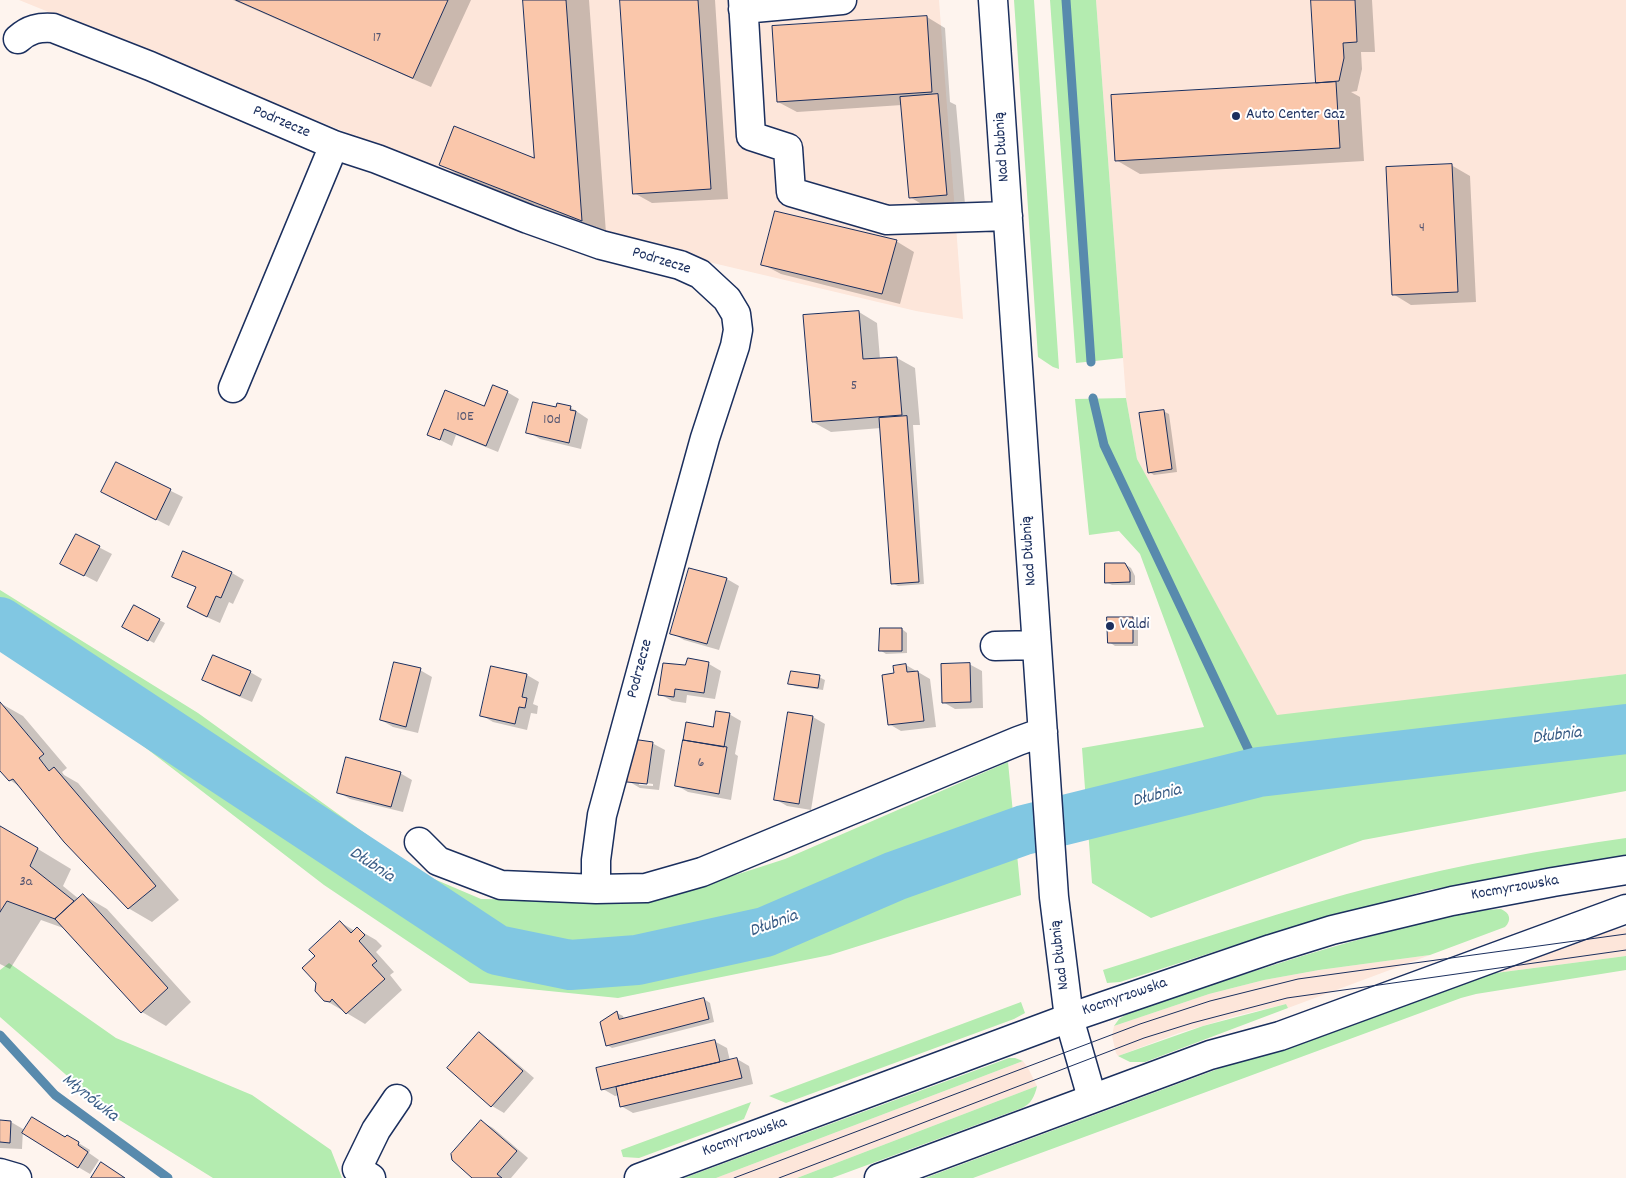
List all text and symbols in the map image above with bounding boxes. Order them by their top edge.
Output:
house number: 17 [373,31,381,47]
street label: Podrzecze [249,102,313,144]
place label: Auto Center Gaz [1246,106,1345,126]
marker: Auto Center Gaz [1230,110,1242,122]
street label: Nad Dłubnią [991,111,1015,183]
house number: 4 [1419,221,1425,237]
street label: Podrzecze [629,244,693,280]
house number: 5 [851,379,857,395]
house number: 10E [456,410,474,426]
house number: 10d [543,413,561,429]
street label: Nad Dłubnią [1018,515,1042,587]
place label: Valdi [1120,616,1149,636]
marker: Valdi [1104,620,1116,632]
street label: Podrzecze [624,637,658,701]
water label: Dłubnia [1531,723,1583,751]
house number: 6 [698,756,704,772]
water label: Dłubnia [1130,781,1184,813]
water label: Dłubnia [344,843,398,889]
street label: Kocmyrzowska [1470,872,1560,906]
house number: 3a [20,875,32,891]
water label: Dłubnia [747,906,801,944]
street label: Nad Dłubnią [1047,919,1075,991]
street label: Kocmyrzowska [1080,974,1170,1022]
water label: Młynówka [56,1070,122,1128]
street label: Kocmyrzowska [700,1114,790,1162]

